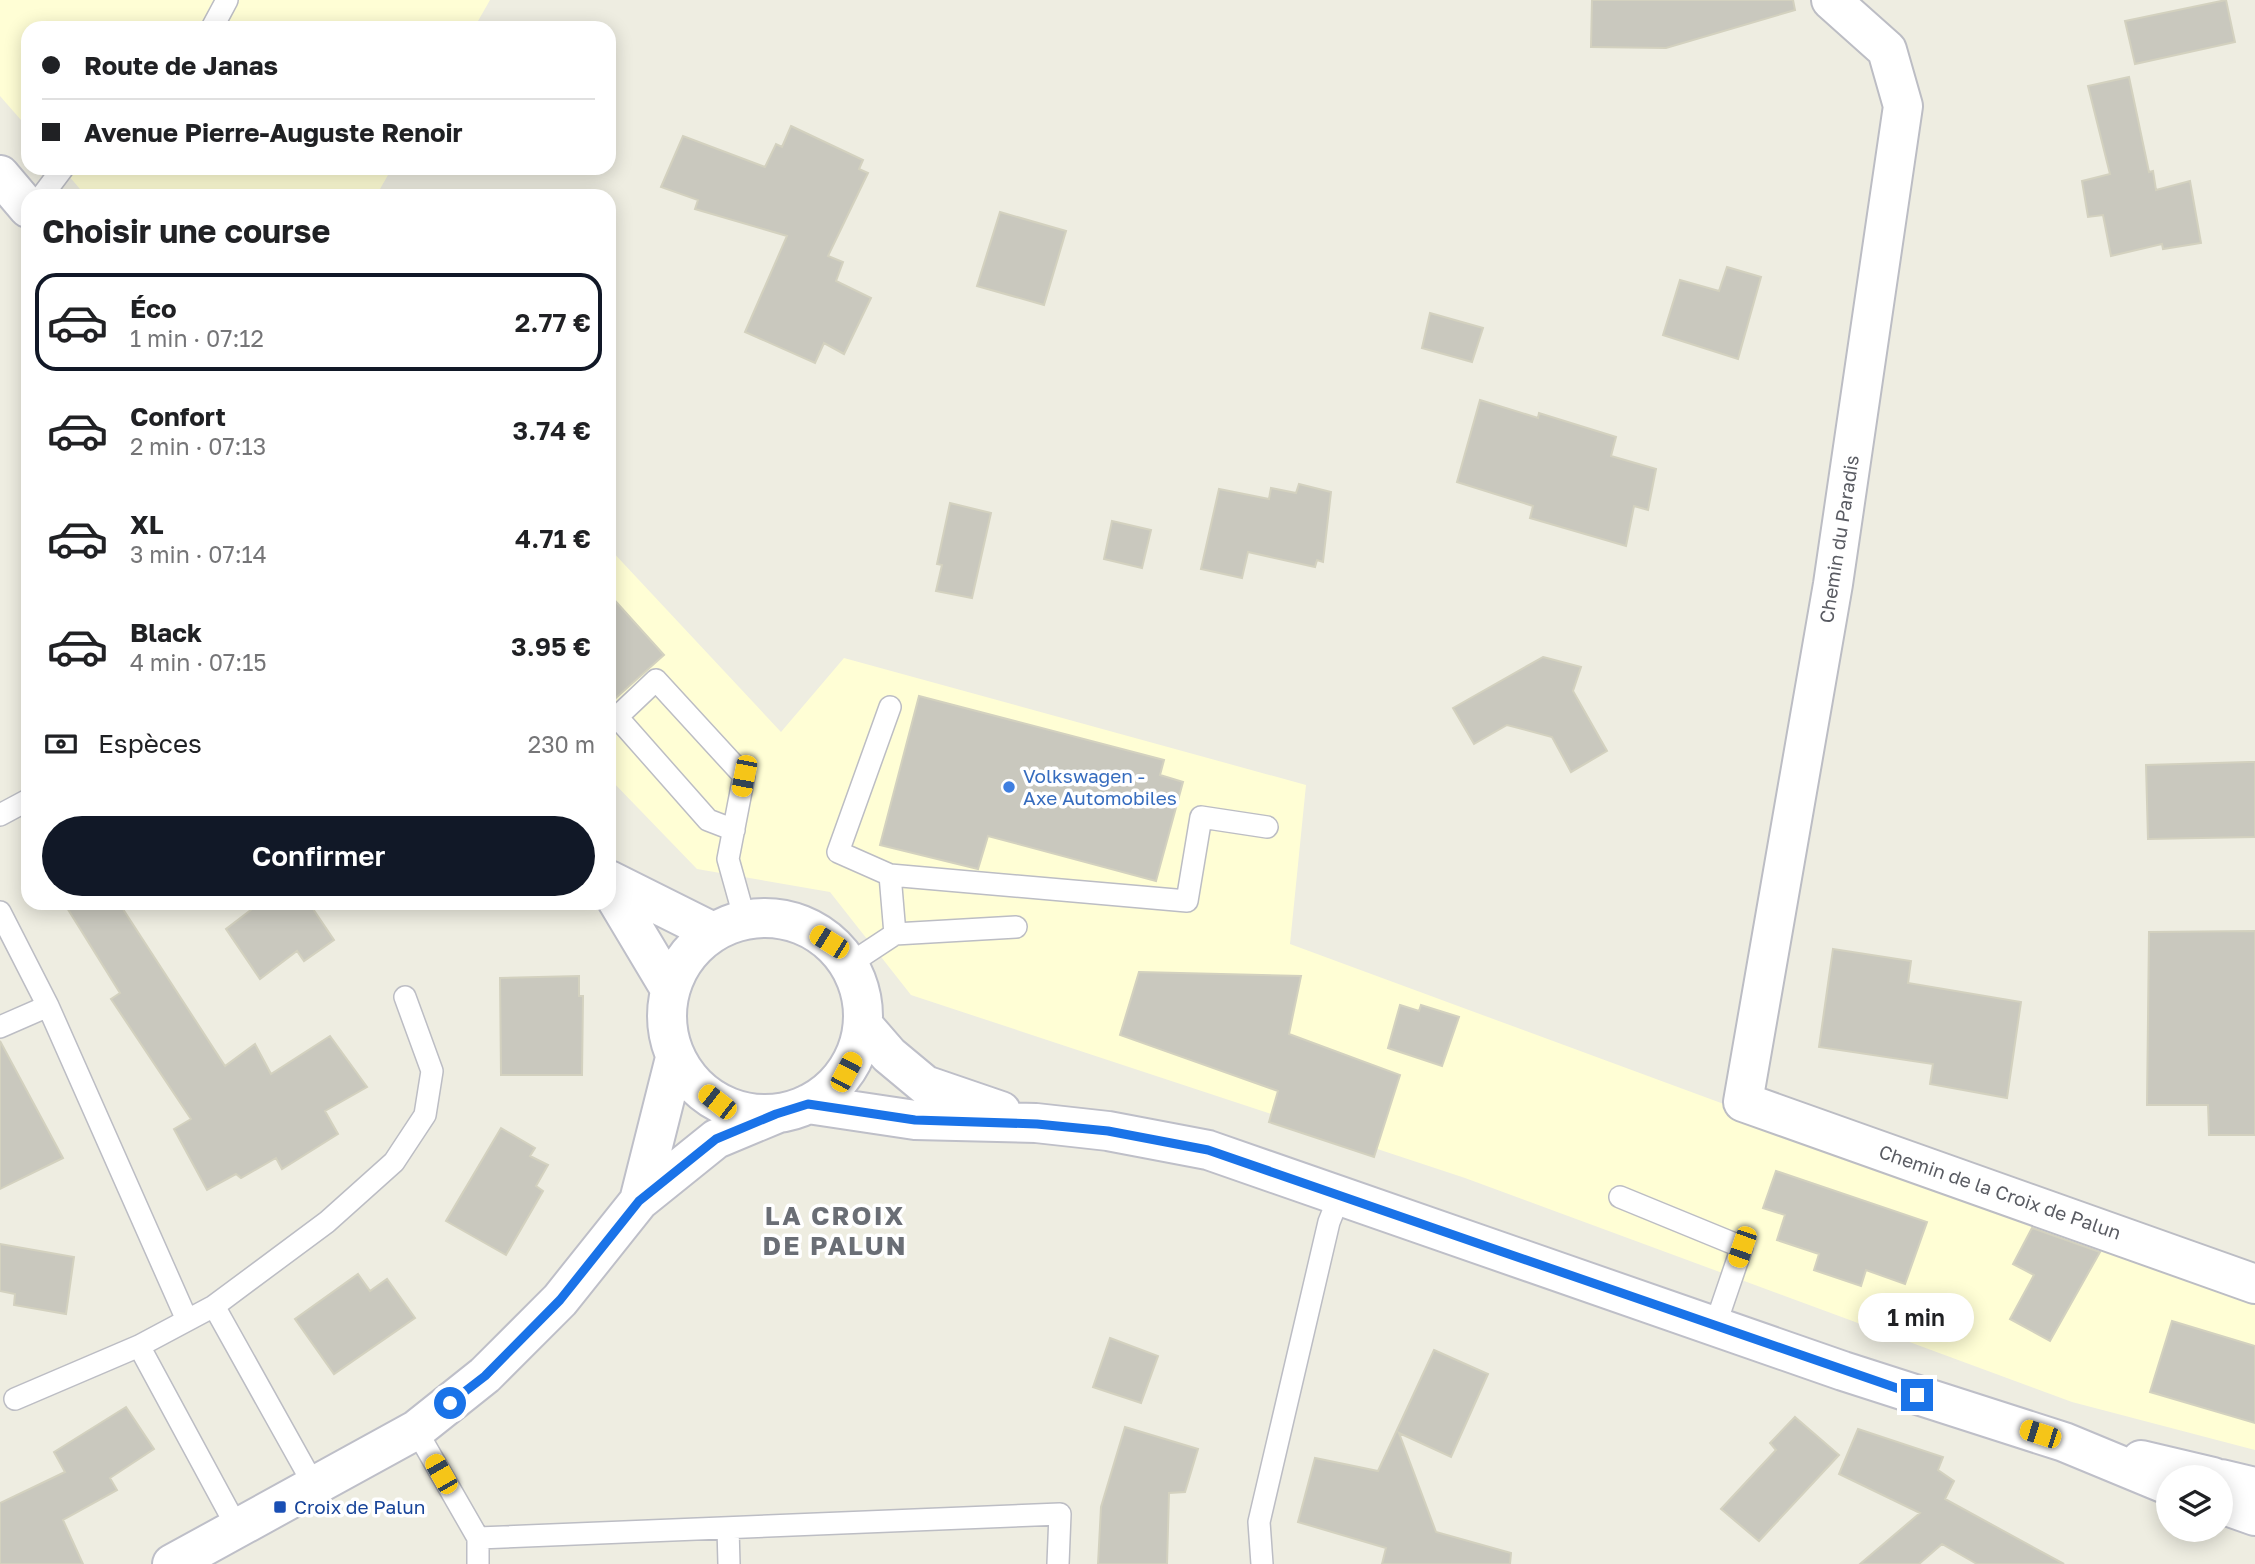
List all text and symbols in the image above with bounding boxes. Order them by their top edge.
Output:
text: Route de Janas [84,50,278,81]
text: Avenue Pierre-Auguste Renoir [84,117,463,148]
text: Choisir une course [42,212,330,250]
icon: car [46,291,109,354]
text: Éco [130,293,177,324]
text: 2.77 € [515,307,591,338]
text: 1 min · 07:12 [130,324,264,352]
icon: car [46,399,109,462]
text: Confort [130,401,226,432]
text: 3.74 € [512,415,591,446]
text: 2 min · 07:13 [130,432,266,460]
street label: Chemin du Paradis [1814,453,1863,625]
icon: car [46,507,109,570]
text: XL [130,509,164,540]
text: 4.71 € [515,523,591,554]
text: 3 min · 07:14 [130,540,267,568]
icon: car [46,615,109,678]
text: Black [130,617,202,648]
text: 3.95 € [511,631,591,662]
text: 4 min · 07:15 [130,648,267,676]
icon: cash [42,725,80,763]
text: Espèces [98,728,202,759]
text: 230 m [528,730,595,758]
car [730,753,759,799]
place label: Volkswagen - Axe Automobiles [1023,764,1177,809]
marker: Volkswagen - Axe Automobiles [1001,779,1017,795]
button: Confirmer [42,816,595,896]
car [806,922,853,962]
car [827,1049,866,1095]
car [694,1081,741,1123]
street label: Chemin de la Croix de Palun [1876,1139,2124,1244]
district label: LA CROIX DE PALUN [763,1200,907,1261]
car [1726,1224,1759,1270]
callout: 1 min [1859,1294,1975,1342]
text: 1 min [1887,1303,1945,1331]
route end [1901,1379,1933,1411]
route start [434,1387,466,1419]
car [2017,1418,2064,1450]
car [422,1451,461,1497]
map controls [2156,1465,2233,1542]
button: layers [2156,1465,2233,1542]
place label: Croix de Palun [294,1495,426,1518]
marker: Croix de Palun [272,1499,288,1515]

